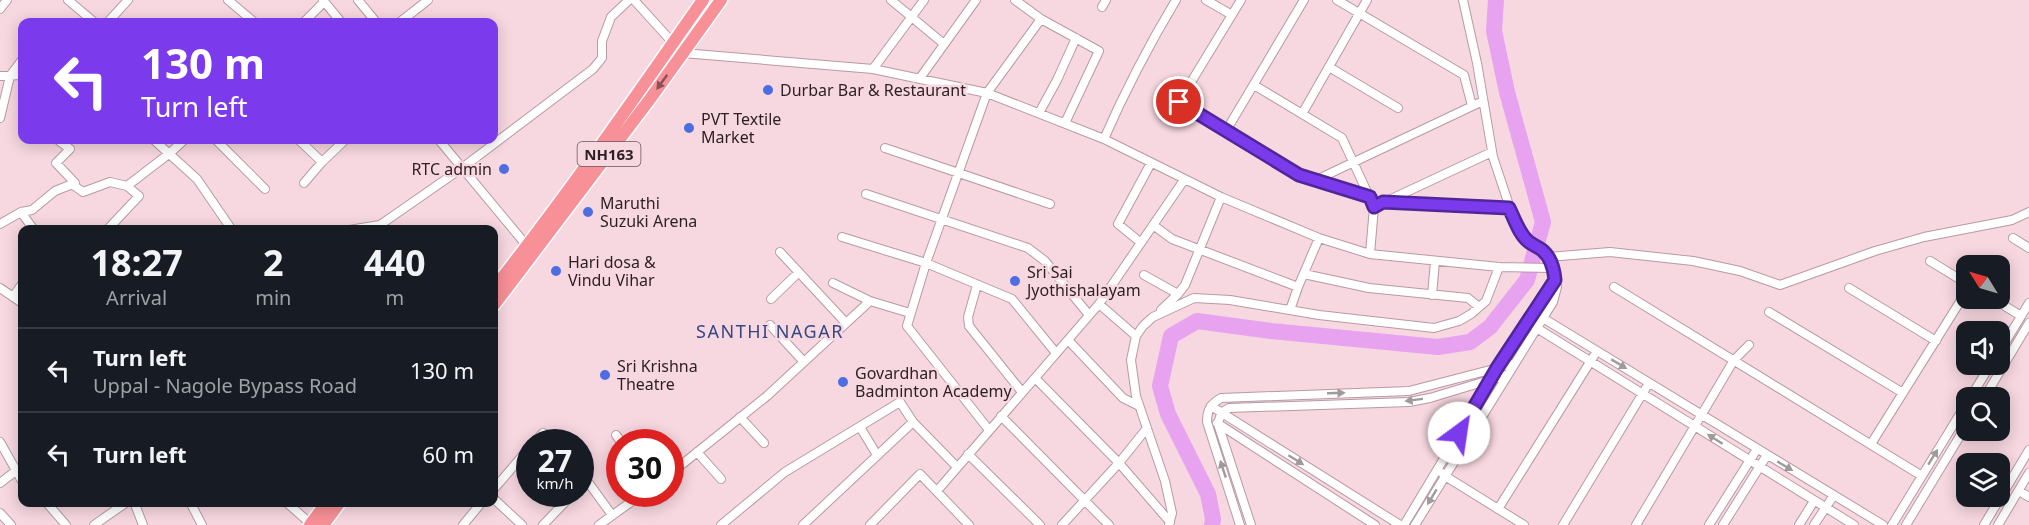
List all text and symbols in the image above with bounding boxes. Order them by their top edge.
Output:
text: 130 m [141,34,265,91]
icon: left [42,42,120,120]
one-way arrow [656,73,668,89]
pin [1153,76,1204,127]
place label: Durbar Bar & Restaurant [780,79,966,101]
marker: Durbar Bar & Restaurant [761,83,775,97]
icon: arrive [1162,85,1195,118]
text: Turn left [141,88,247,125]
place label: PVT Textile Market [701,108,781,148]
marker: PVT Textile Market [682,121,696,135]
road number: NH163 [578,142,640,166]
place label: RTC admin [411,158,492,180]
marker: RTC admin [497,162,511,176]
place label: Maruthi Suzuki Arena [600,192,697,232]
marker: Maruthi Suzuki Arena [581,205,595,219]
text: 18:27 [90,238,183,287]
text: 2 [263,238,284,287]
text: 440 [364,238,426,287]
place label: Hari dosa & Vindu Vihar [568,251,656,291]
north arrow [1956,255,2010,309]
map controls [1956,255,2010,507]
place label: Sri Sai Jyothishalayam [1025,261,1141,301]
marker: Hari dosa & Vindu Vihar [549,264,563,278]
marker: Sri Sai Jyothishalayam [1008,274,1022,288]
text: Arrival [106,284,167,311]
text: min [255,284,291,311]
text: m [385,284,404,311]
district label: SANTHI NAGAR [696,319,844,343]
button: sound [1956,321,2010,375]
text: Turn left [93,342,187,372]
icon: left [42,354,75,387]
text: 130 m [410,355,474,385]
place label: Sri Krishna Theatre [617,355,698,395]
one-way arrow [1611,359,1627,370]
place label: Govardhan Badminton Academy [855,362,1012,402]
marker: Sri Krishna Theatre [598,368,612,382]
text: Uppal - Nagole Bypass Road [93,372,357,399]
marker: Govardhan Badminton Academy [836,375,850,389]
button: search [1956,387,2010,441]
one-way arrow [1326,388,1345,398]
one-way arrow [1404,396,1423,405]
position arrow [1427,401,1491,465]
speed limit sign: 30 [606,429,684,507]
one-way arrow [1707,433,1723,444]
icon: left [42,438,75,471]
text: Turn left [93,439,187,469]
text: 60 m [423,439,474,469]
text: 27 [538,440,572,481]
one-way arrow [1928,449,1939,465]
button: layers [1956,453,2010,507]
one-way arrow [1288,454,1304,465]
one-way arrow [1217,460,1227,478]
one-way arrow [1777,461,1793,472]
text: km/h [537,473,573,493]
one-way arrow [1426,489,1437,505]

